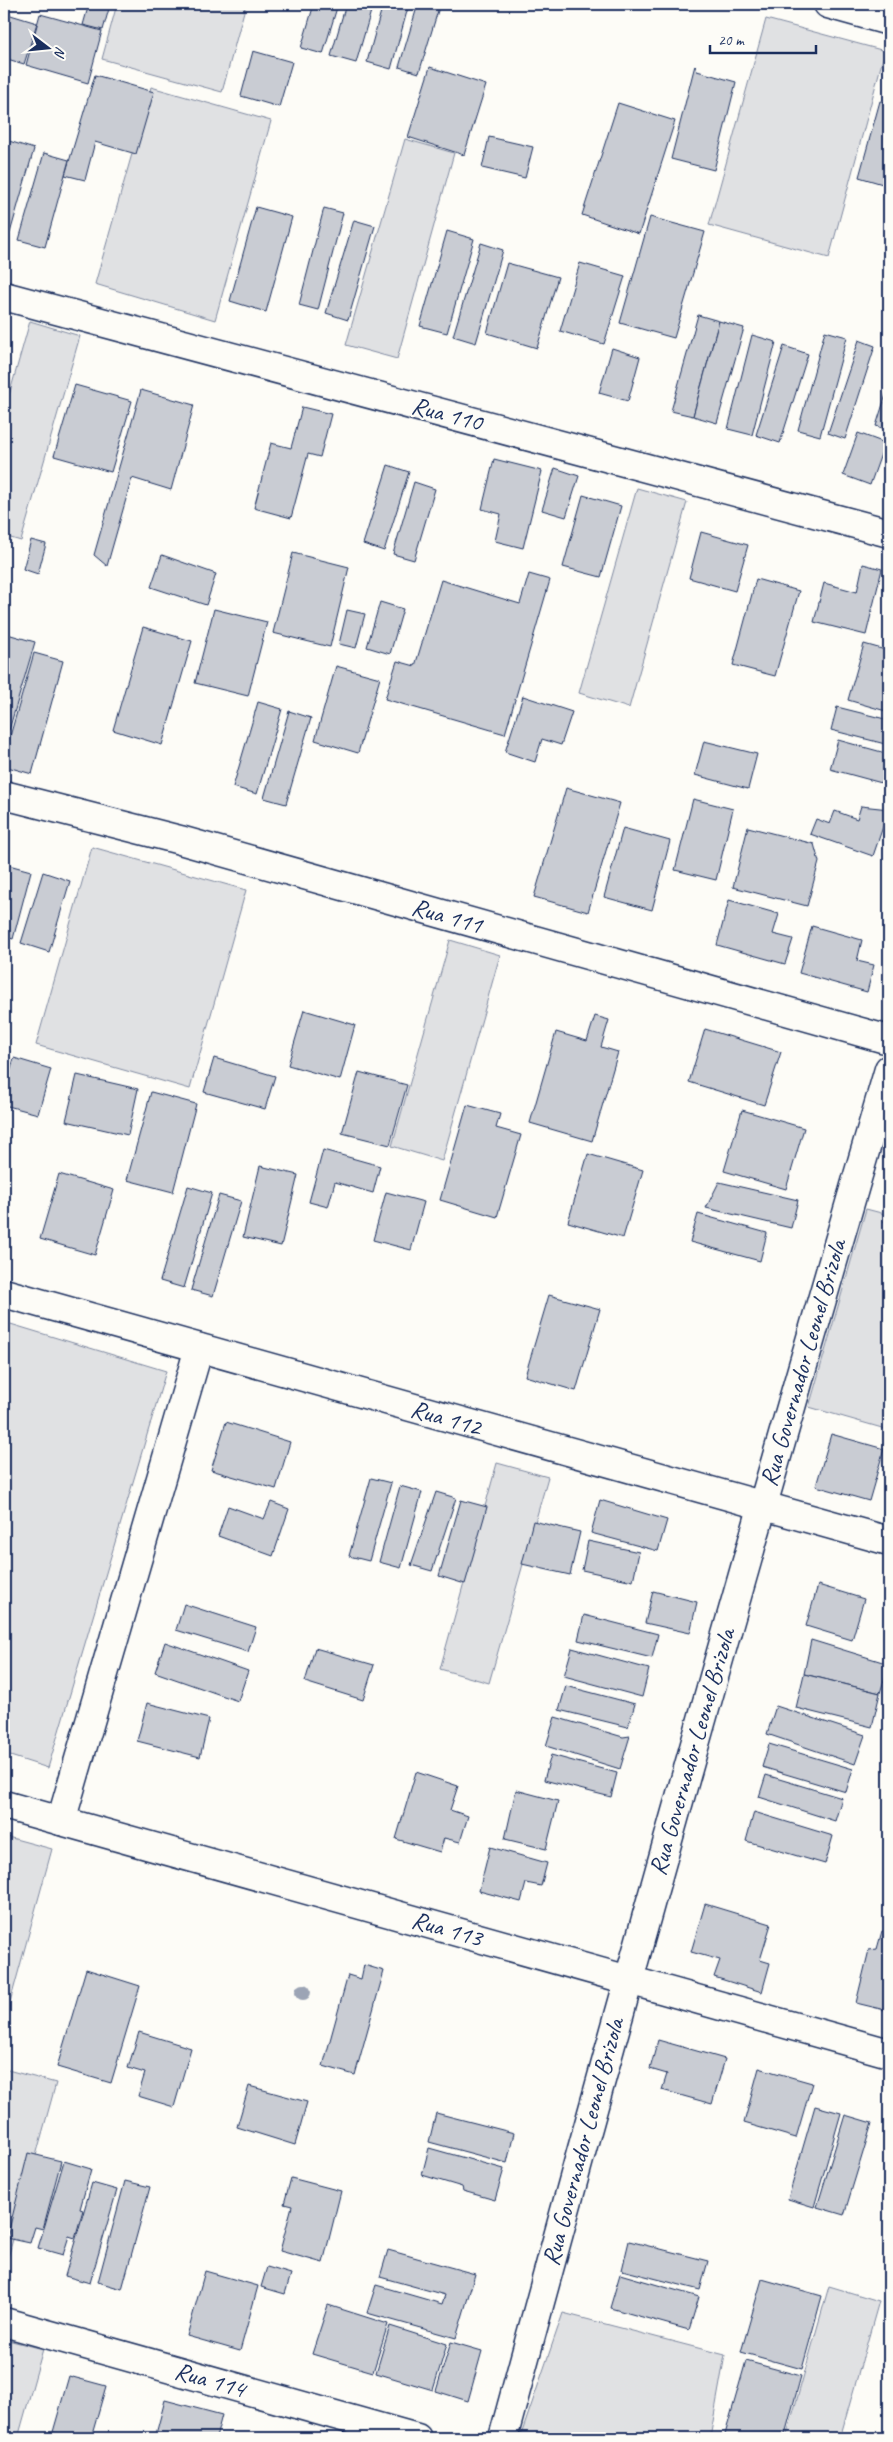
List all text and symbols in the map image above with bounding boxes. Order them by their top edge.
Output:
north arrow [22,22,72,72]
scale bar [710,22,817,54]
text: 20 m [718,31,745,50]
text: N [50,45,69,60]
street label: Rua 110 [408,389,487,439]
street label: Rua 111 [408,891,488,942]
street label: Rua Governador Leonel Brizola [753,1234,854,1490]
street label: Rua 112 [407,1393,487,1444]
street label: Rua Governador Leonel Brizola [642,1623,743,1879]
street label: Rua 113 [408,1904,488,1955]
street label: Rua Governador Leonel Brizola [535,2012,632,2269]
street label: Rua 114 [171,2355,252,2406]

